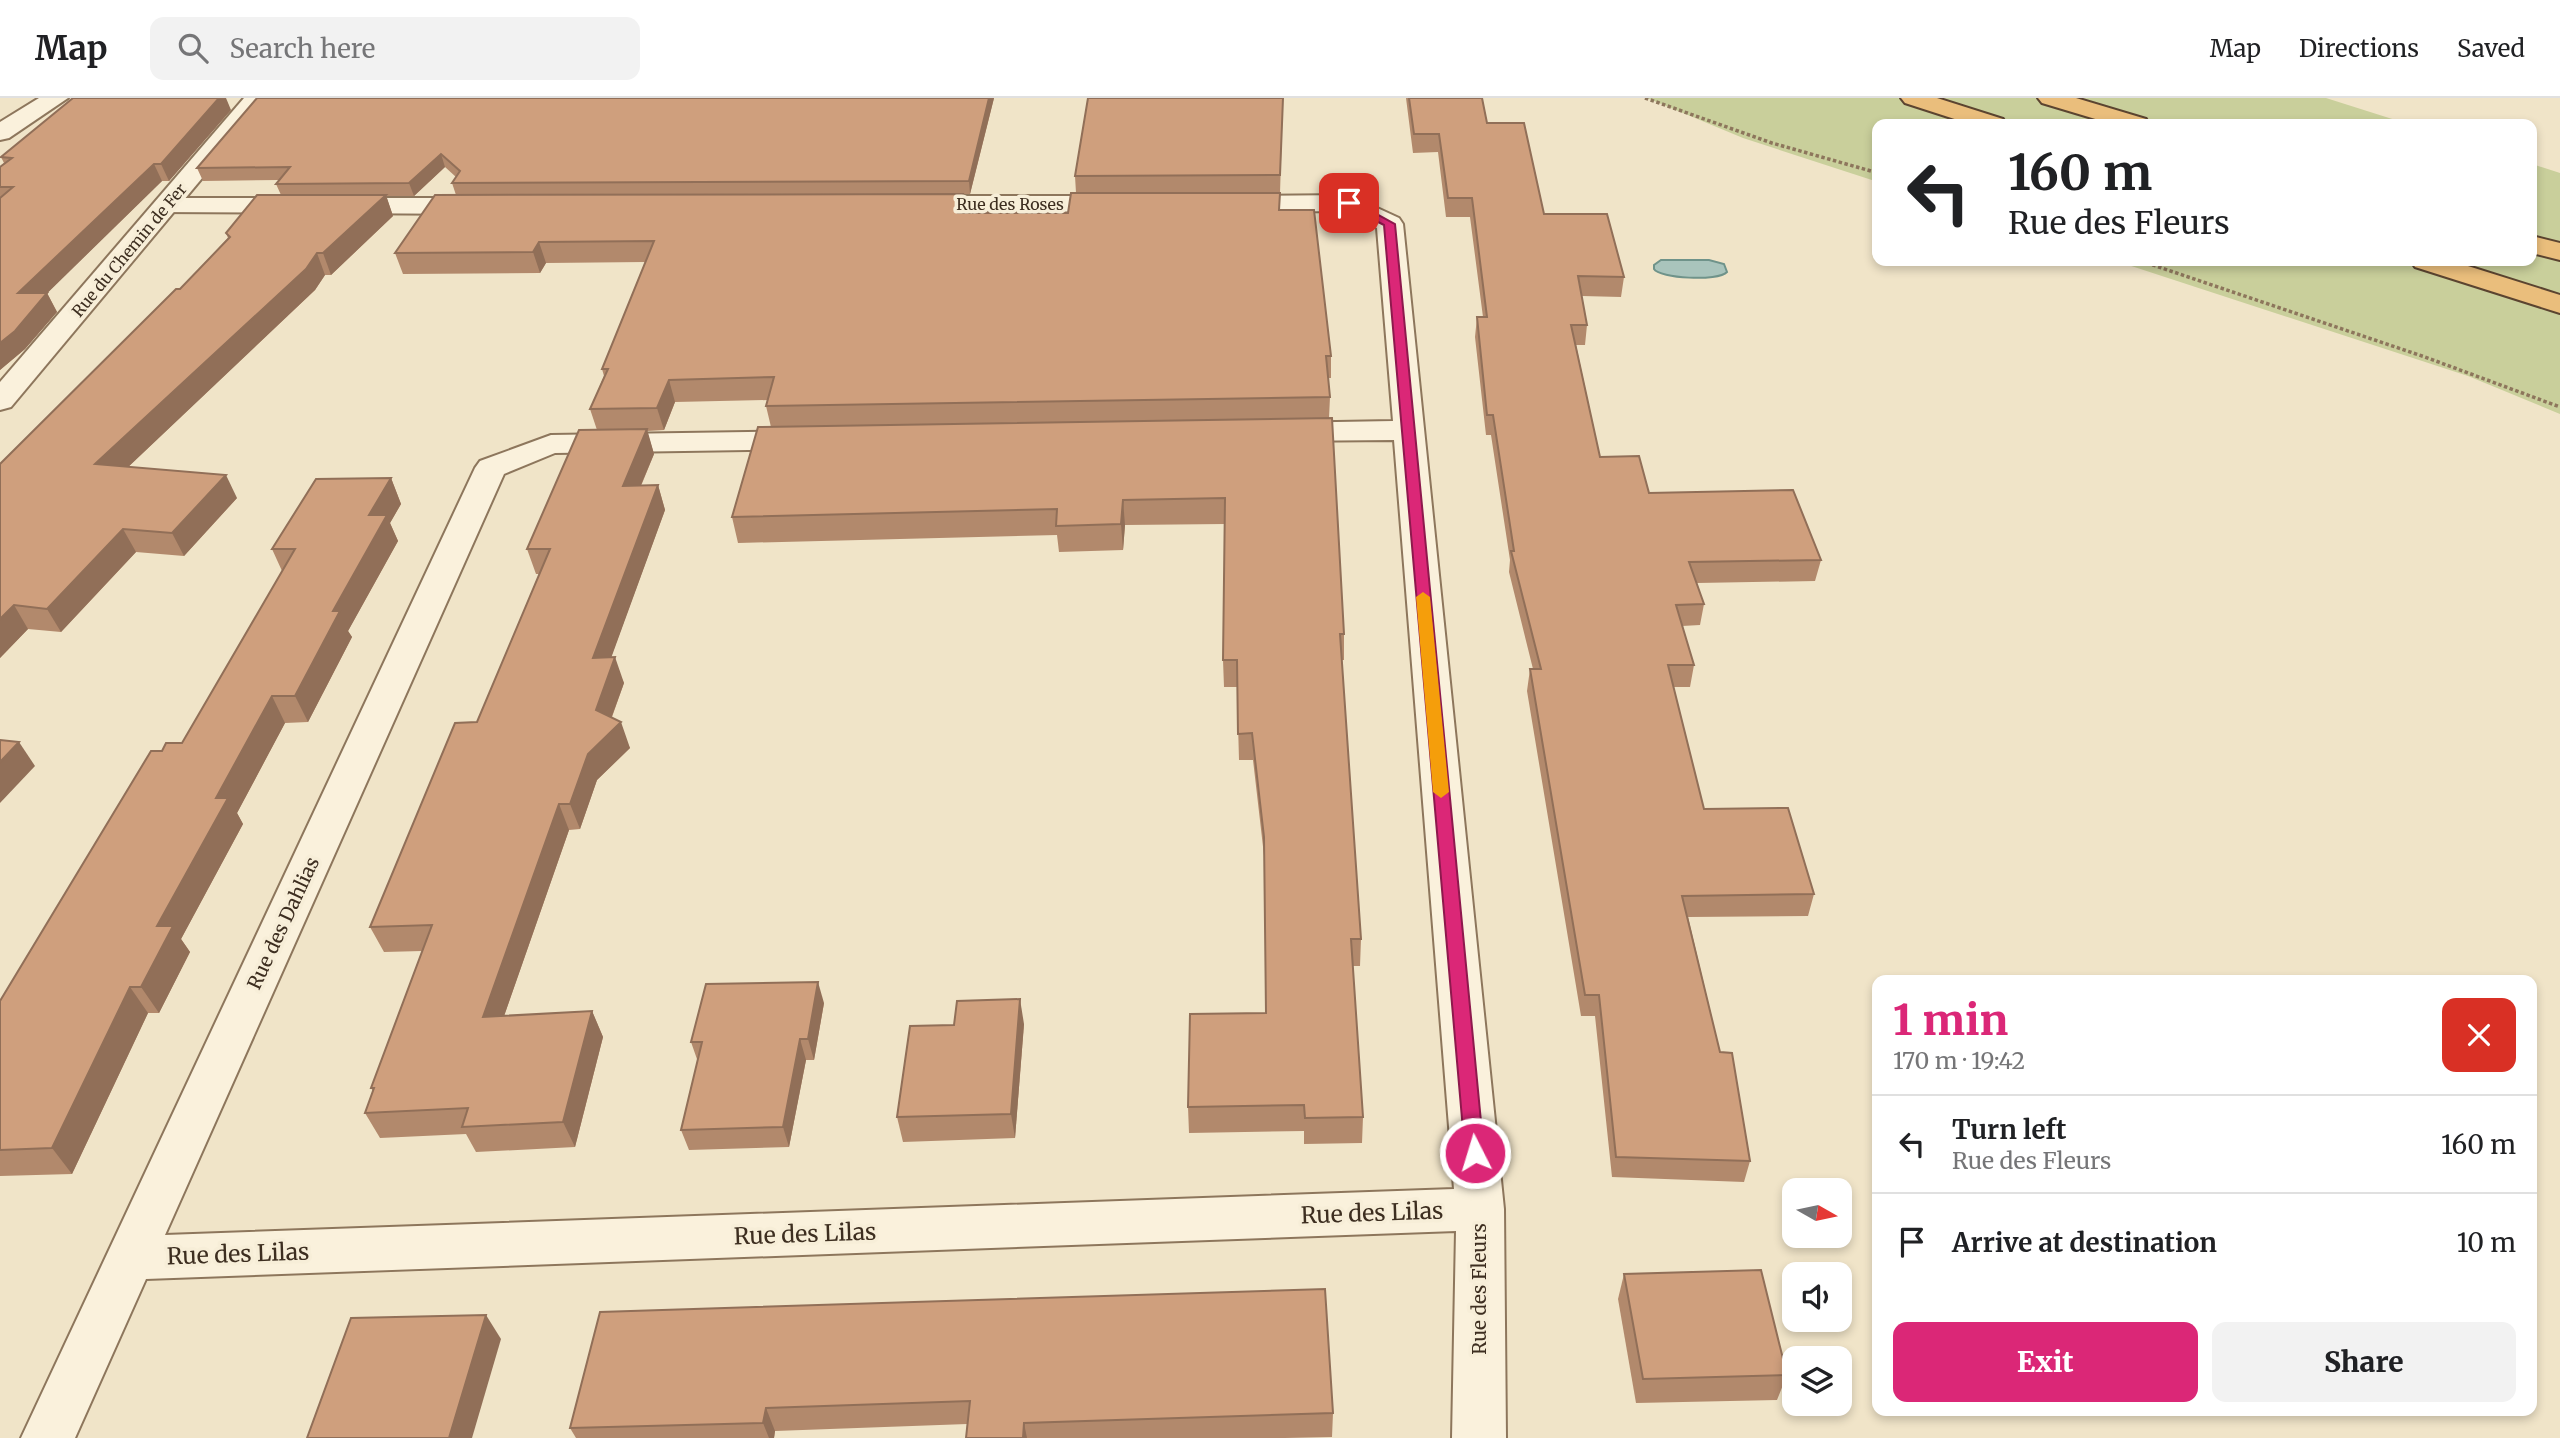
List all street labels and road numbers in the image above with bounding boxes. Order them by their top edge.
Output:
street label: Rue du Chemin de Fer [67,179,191,321]
street label: Rue des Roses [956,194,1064,214]
street label: Rue des Dahlias [242,853,324,993]
street label: Rue des Lilas [1300,1196,1444,1229]
street label: Rue des Lilas [733,1217,877,1250]
street label: Rue des Fleurs [1467,1223,1491,1355]
street label: Rue des Lilas [166,1237,310,1270]

